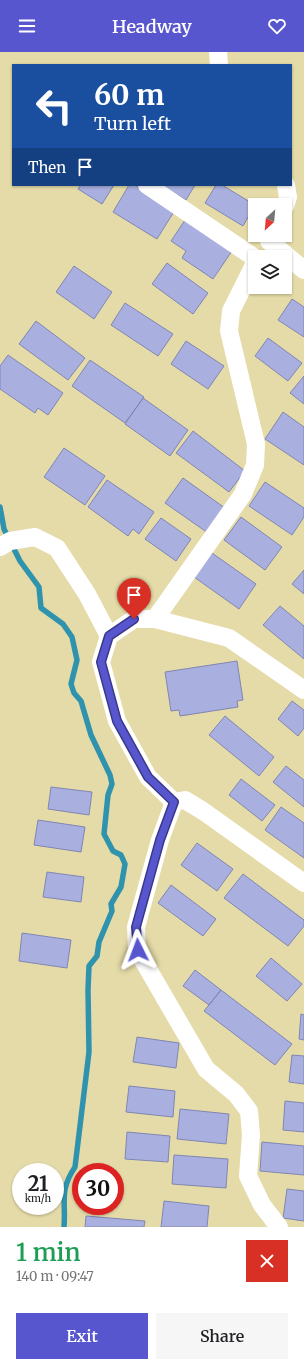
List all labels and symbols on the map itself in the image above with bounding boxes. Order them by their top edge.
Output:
north arrow [248,198,292,242]
pin [117,578,151,619]
position arrow [117,929,159,971]
speed limit sign: 30 [72,1163,124,1215]

